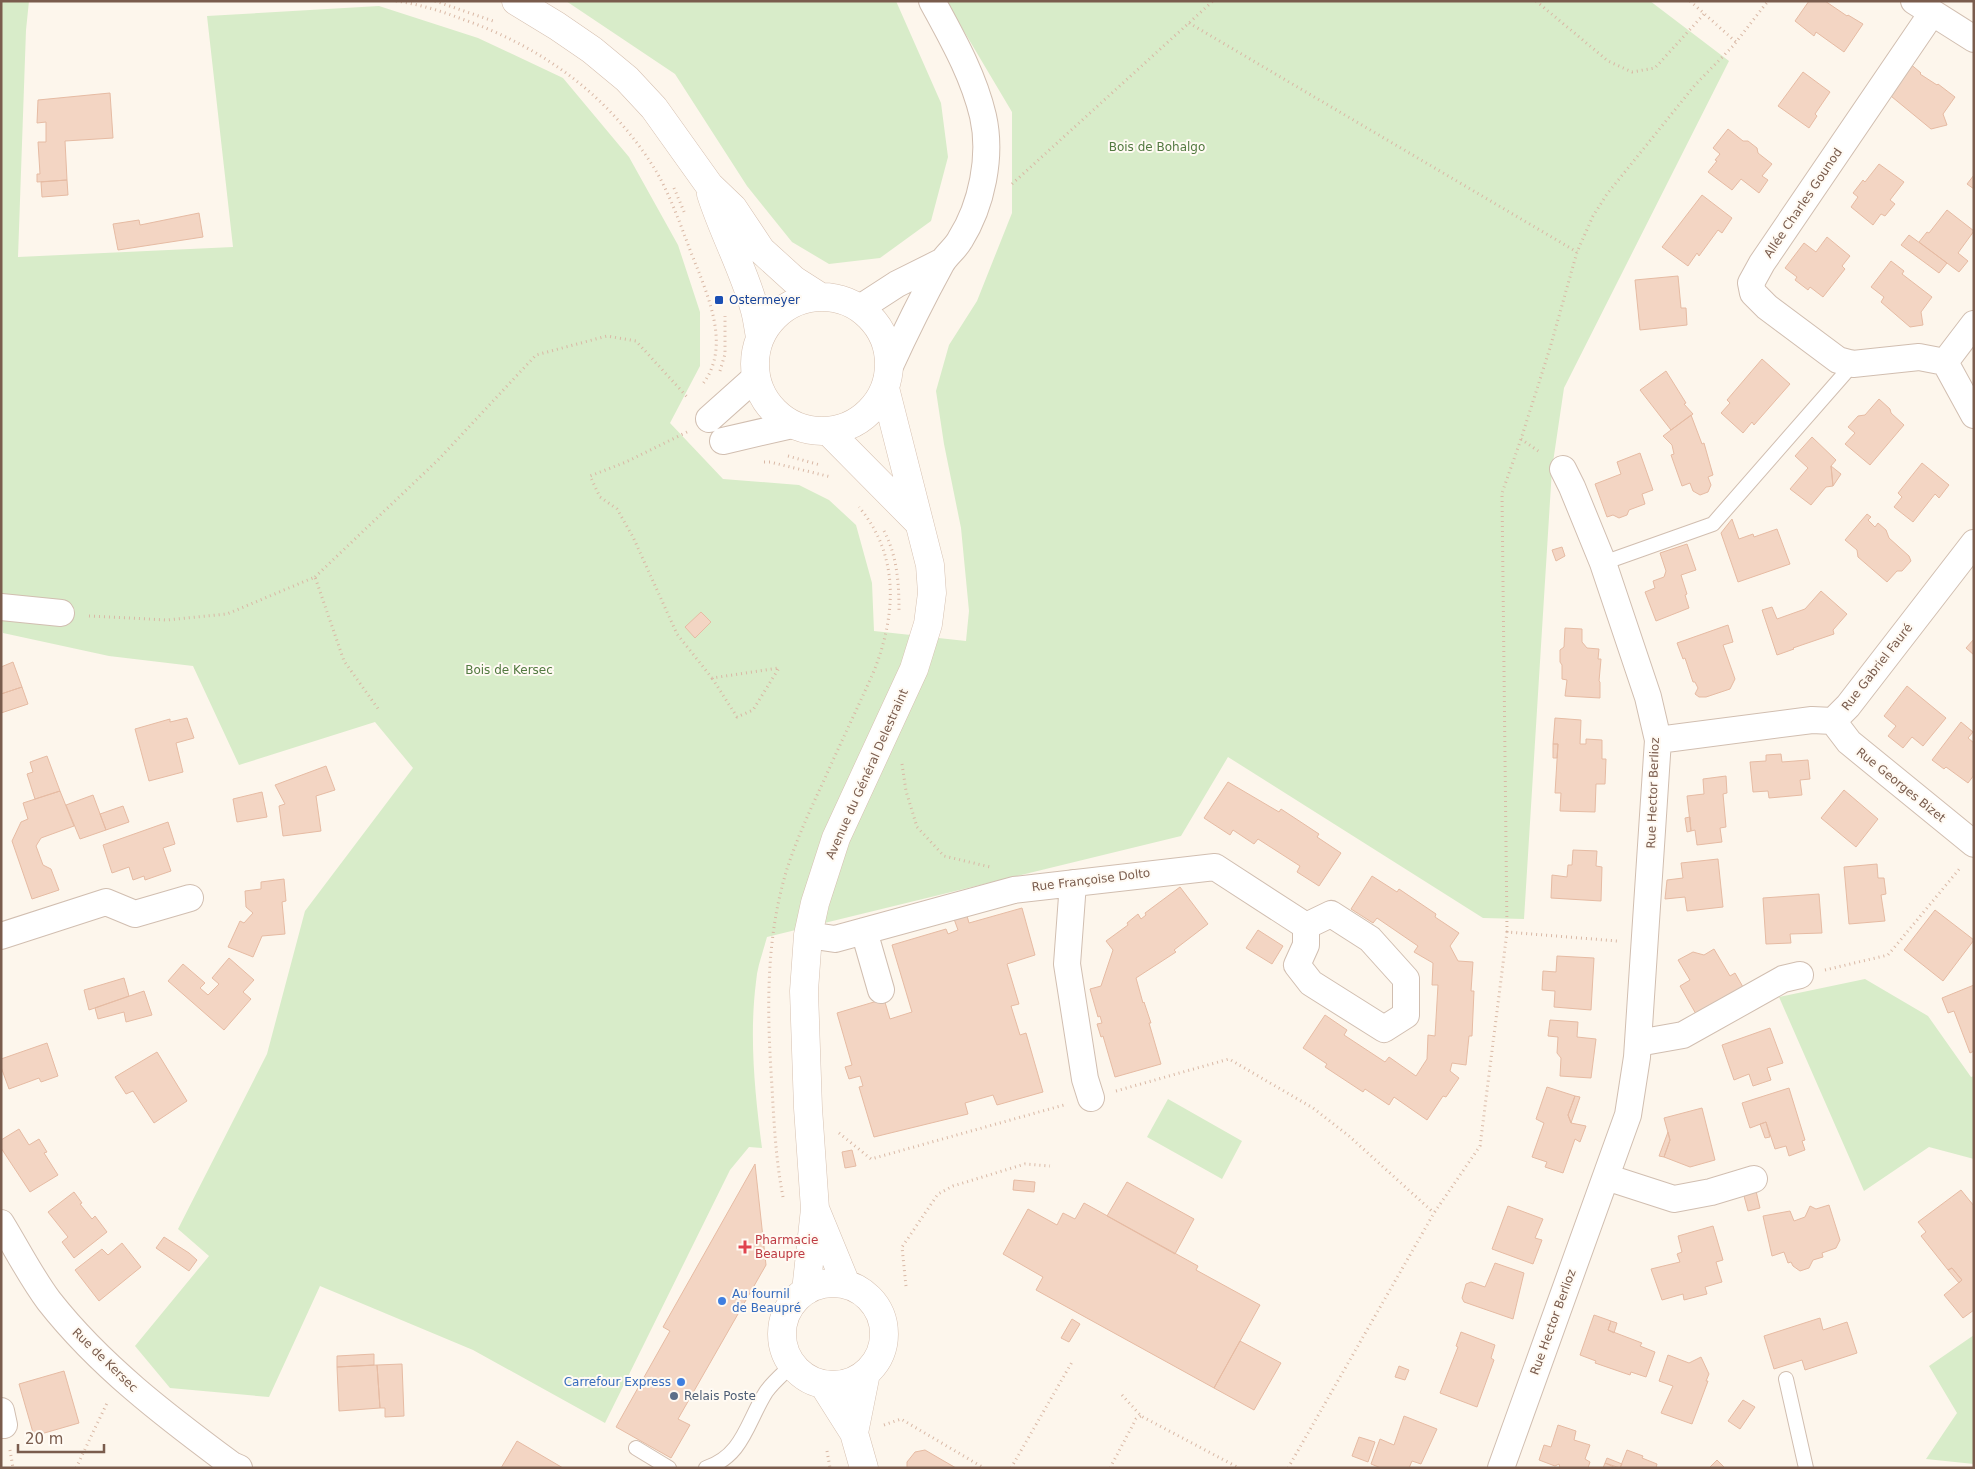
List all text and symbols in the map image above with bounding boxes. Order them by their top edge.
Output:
park label: Bois de Bohalgo [1109,140,1205,154]
street label: Allée Charles Gounod [1761,145,1845,261]
place label: Ostermeyer [729,293,800,307]
marker: Ostermeyer [713,294,725,306]
street label: Rue Gabriel Fauré [1839,621,1915,713]
park label: Bois de Kersec [465,663,553,677]
street label: Avenue du Général Delestraint [823,686,911,861]
street label: Rue Hector Berlioz [1644,737,1662,849]
street label: Rue Georges Bizet [1854,745,1949,825]
street label: Rue Françoise Dolto [1031,866,1151,894]
place label: Pharmacie Beaupre [755,1233,818,1261]
marker: Pharmacie Beaupre [739,1241,751,1253]
street label: Rue Hector Berlioz [1527,1267,1579,1377]
place label: Au fournil de Beaupré [732,1287,801,1315]
marker: Au fournil de Beaupré [716,1295,728,1307]
street label: Rue de Kersec [69,1325,141,1395]
place label: Carrefour Express [564,1375,671,1389]
marker: Carrefour Express [675,1376,687,1388]
place label: Relais Poste [684,1389,756,1403]
marker: Relais Poste [668,1390,680,1402]
scale bar [18,1422,104,1454]
text: 20 m [25,1430,63,1448]

